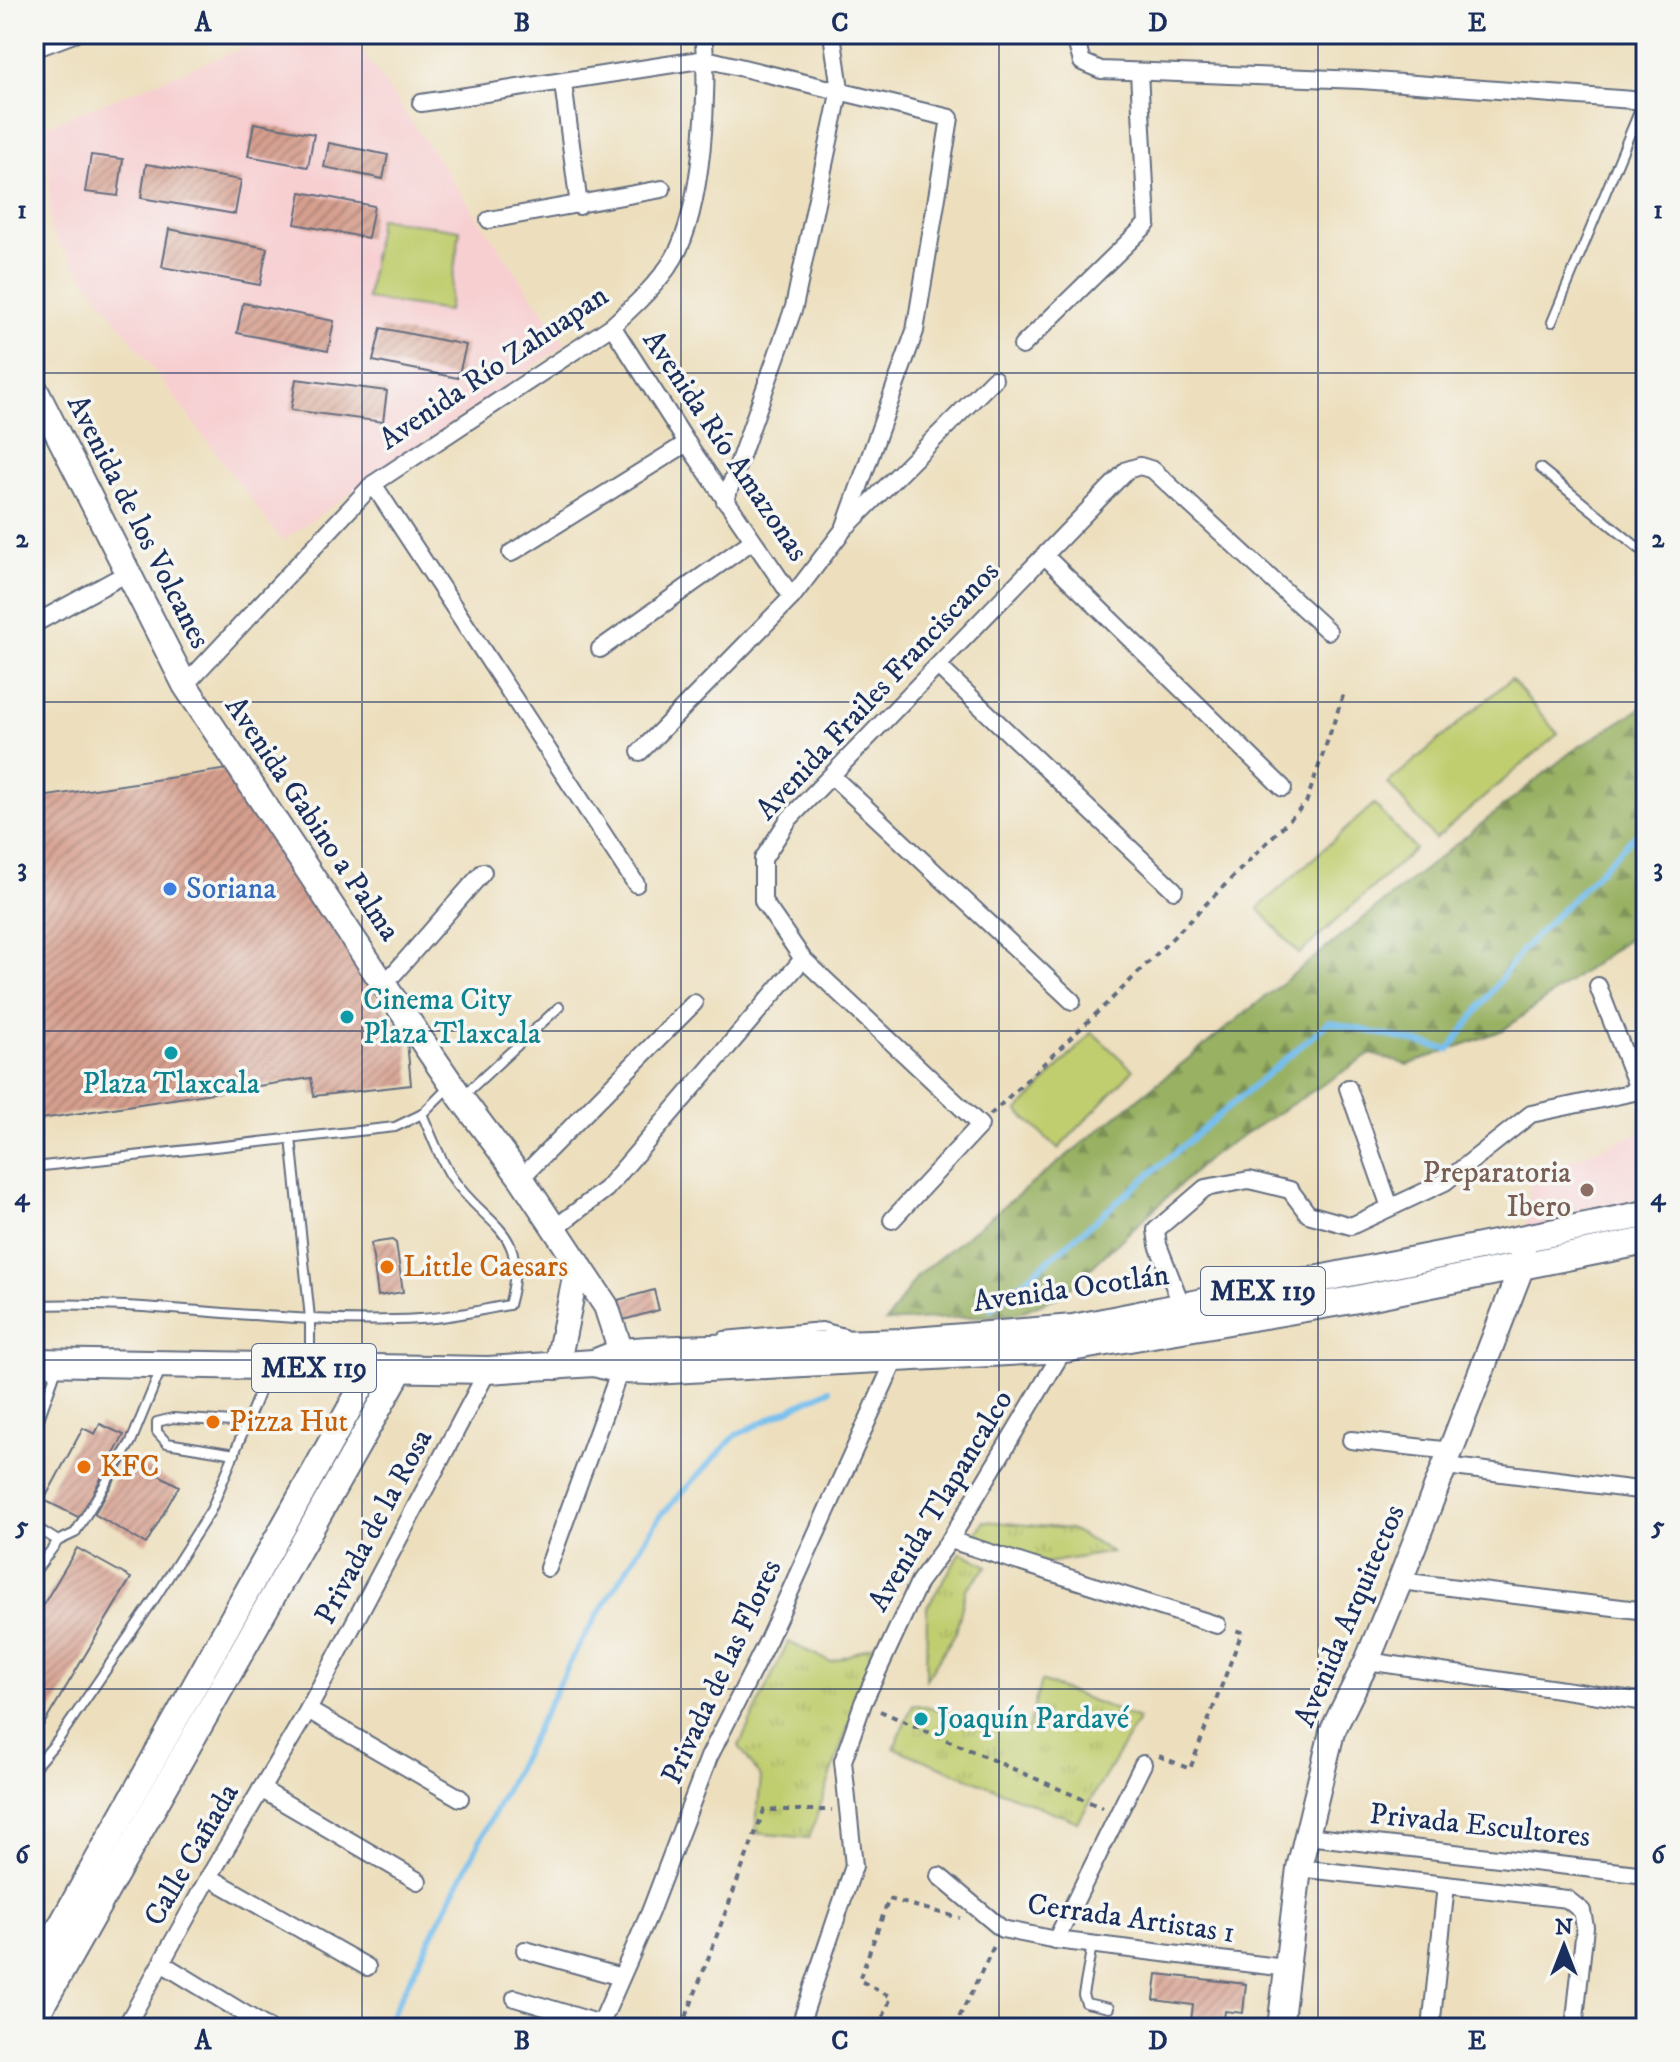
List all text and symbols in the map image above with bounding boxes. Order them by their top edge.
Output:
text: A [194,7,213,40]
text: B [514,7,530,40]
text: C [831,7,849,40]
text: D [1148,7,1168,40]
text: E [1468,7,1486,40]
text: 1 [17,194,27,227]
text: 1 [1653,194,1663,227]
street label: Avenida Río Zahuapan [372,277,616,458]
street label: Avenida Río Amazonas [634,323,816,569]
street label: Avenida de los Volcanes [58,389,218,655]
text: 2 [16,523,30,556]
text: 2 [1652,523,1666,556]
street label: Avenida Frailes Franciscanos [748,554,1008,828]
street label: Avenida Gabino a Palma [216,690,408,949]
text: 3 [17,852,27,885]
text: 3 [1653,852,1663,885]
place label: Soriana [186,871,277,908]
marker: Soriana [161,880,179,898]
place label: Cinema City Plaza Tlaxcala [363,982,541,1053]
marker: Cinema City Plaza Tlaxcala [338,1008,356,1026]
marker: Plaza Tlaxcala [162,1044,180,1062]
place label: Plaza Tlaxcala [82,1066,260,1103]
place label: Preparatoria Ibero [1423,1155,1571,1226]
text: 4 [15,1181,31,1214]
marker: Preparatoria Ibero [1578,1181,1596,1199]
text: 4 [1651,1181,1667,1214]
place label: Little Caesars [403,1249,568,1286]
street label: Avenida Ocotlán [971,1257,1172,1321]
marker: Little Caesars [378,1258,396,1276]
road number: MEX 119 [1201,1267,1325,1315]
road number: MEX 119 [252,1344,376,1392]
street label: Avenida Tlapancalco [860,1384,1022,1618]
place label: Pizza Hut [229,1404,348,1441]
marker: Pizza Hut [204,1413,222,1431]
street label: Privada de la Rosa [307,1423,441,1631]
place label: KFC [100,1449,159,1486]
marker: KFC [75,1458,93,1476]
street label: Avenida Arquitectos [1286,1499,1414,1733]
text: 5 [15,1510,29,1543]
text: 5 [1651,1510,1665,1543]
street label: Privada de las Flores [654,1554,790,1790]
place label: Joaquín Pardavé [934,1701,1130,1738]
marker: Joaquín Pardavé [912,1710,930,1728]
street label: Calle Cañada [136,1777,248,1933]
street label: Privada Escultores [1368,1796,1592,1856]
text: 6 [15,1839,30,1872]
text: 6 [1651,1839,1666,1872]
street label: Cerrada Artistas 1 [1025,1886,1237,1952]
north arrow [1524,1906,1604,1986]
text: N [1555,1914,1573,1941]
text: A [194,2025,213,2058]
text: B [514,2025,530,2058]
text: C [831,2025,849,2058]
text: D [1148,2025,1168,2058]
text: E [1468,2025,1486,2058]

